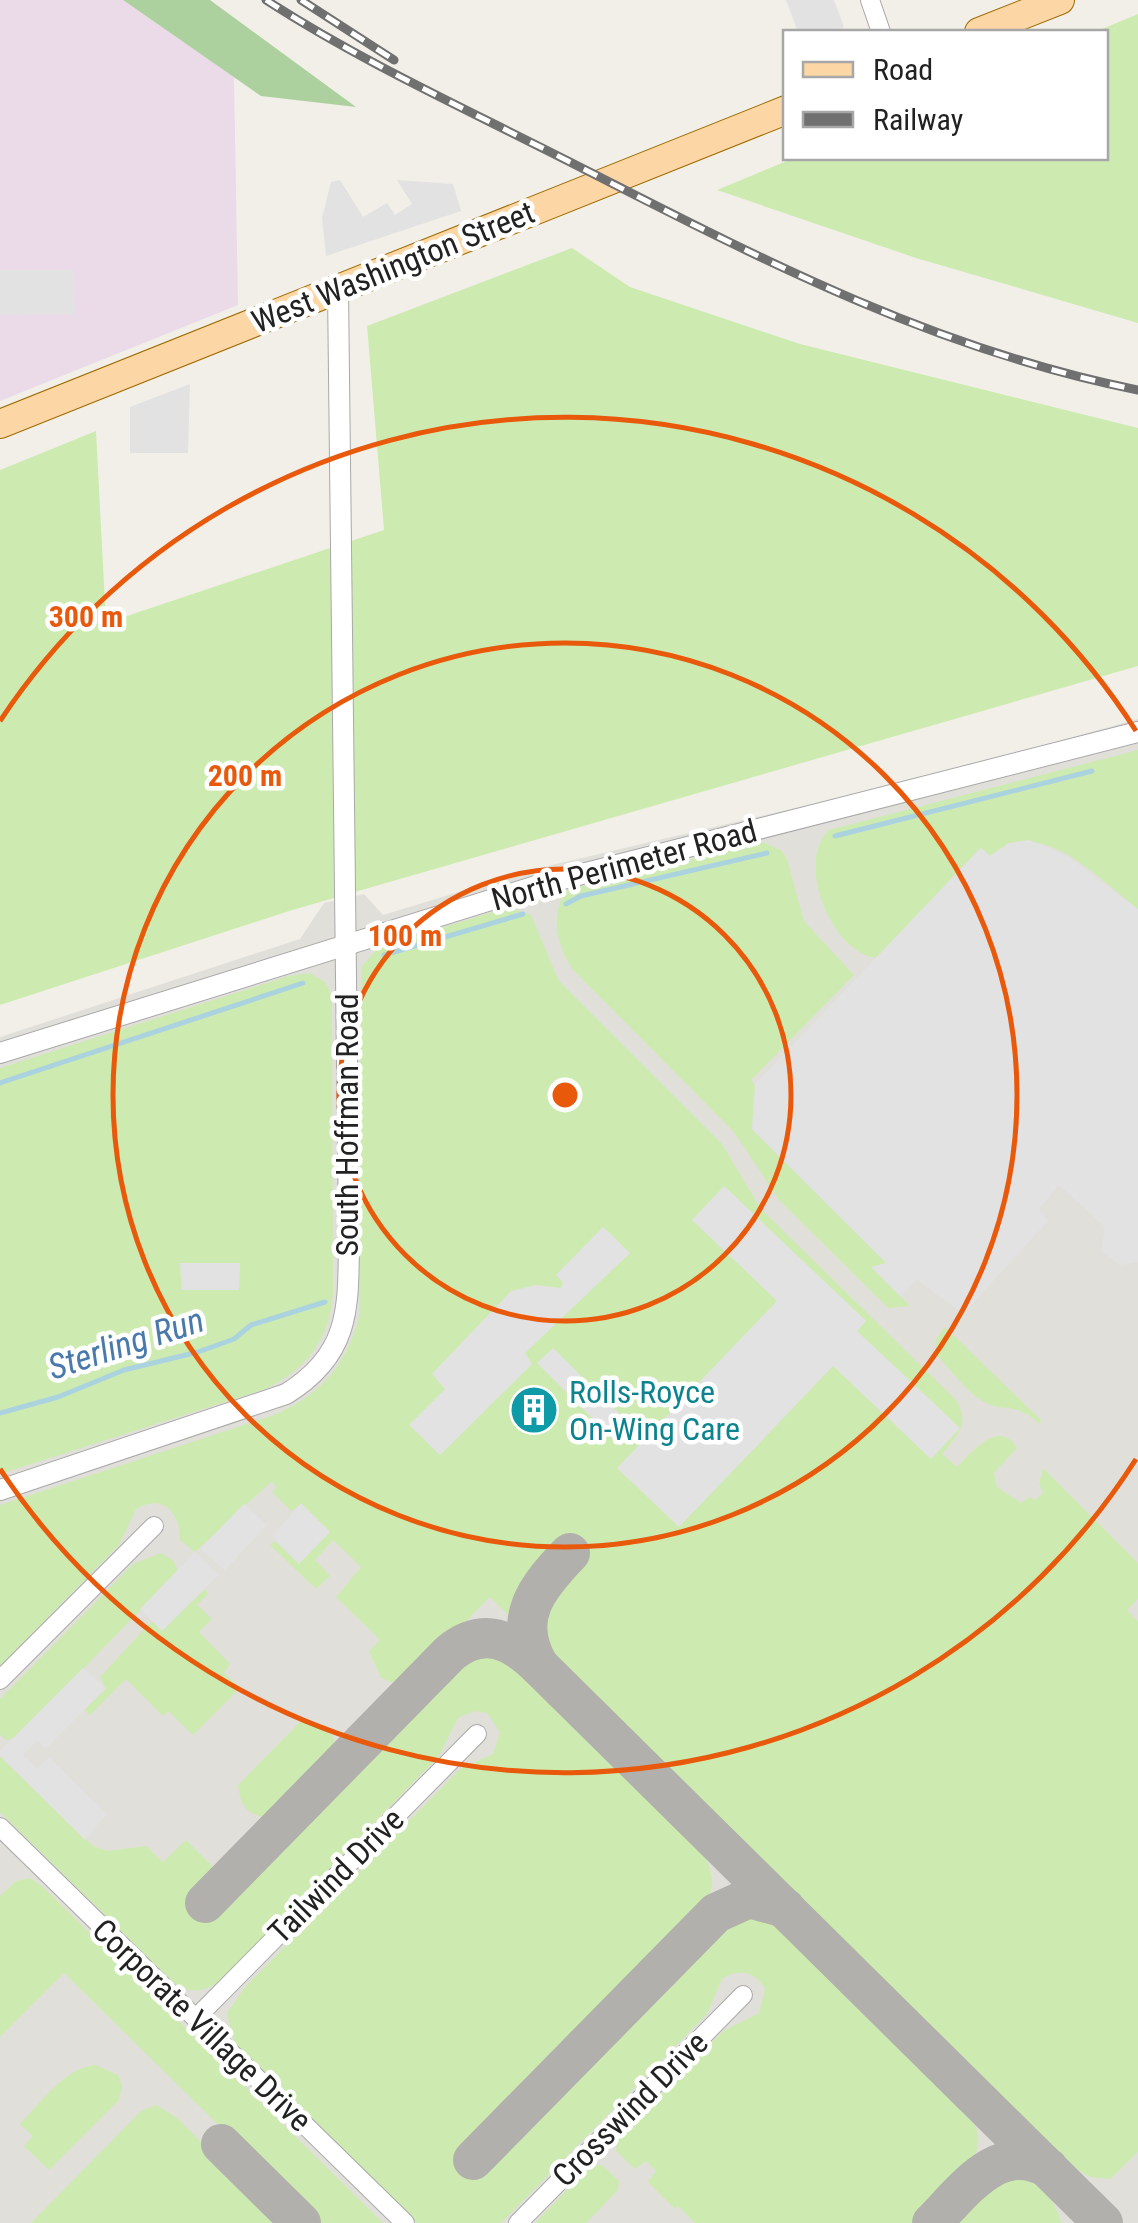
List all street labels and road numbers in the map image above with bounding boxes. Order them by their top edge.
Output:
street label: West Washington Street [246,193,540,341]
street label: North Perimeter Road [487,811,761,919]
street label: South Hoffman Road [328,993,366,1257]
street label: Tailwind Drive [260,1800,412,1952]
street label: Corporate Village Drive [85,1911,319,2139]
street label: Crosswind Drive [545,2024,715,2194]

